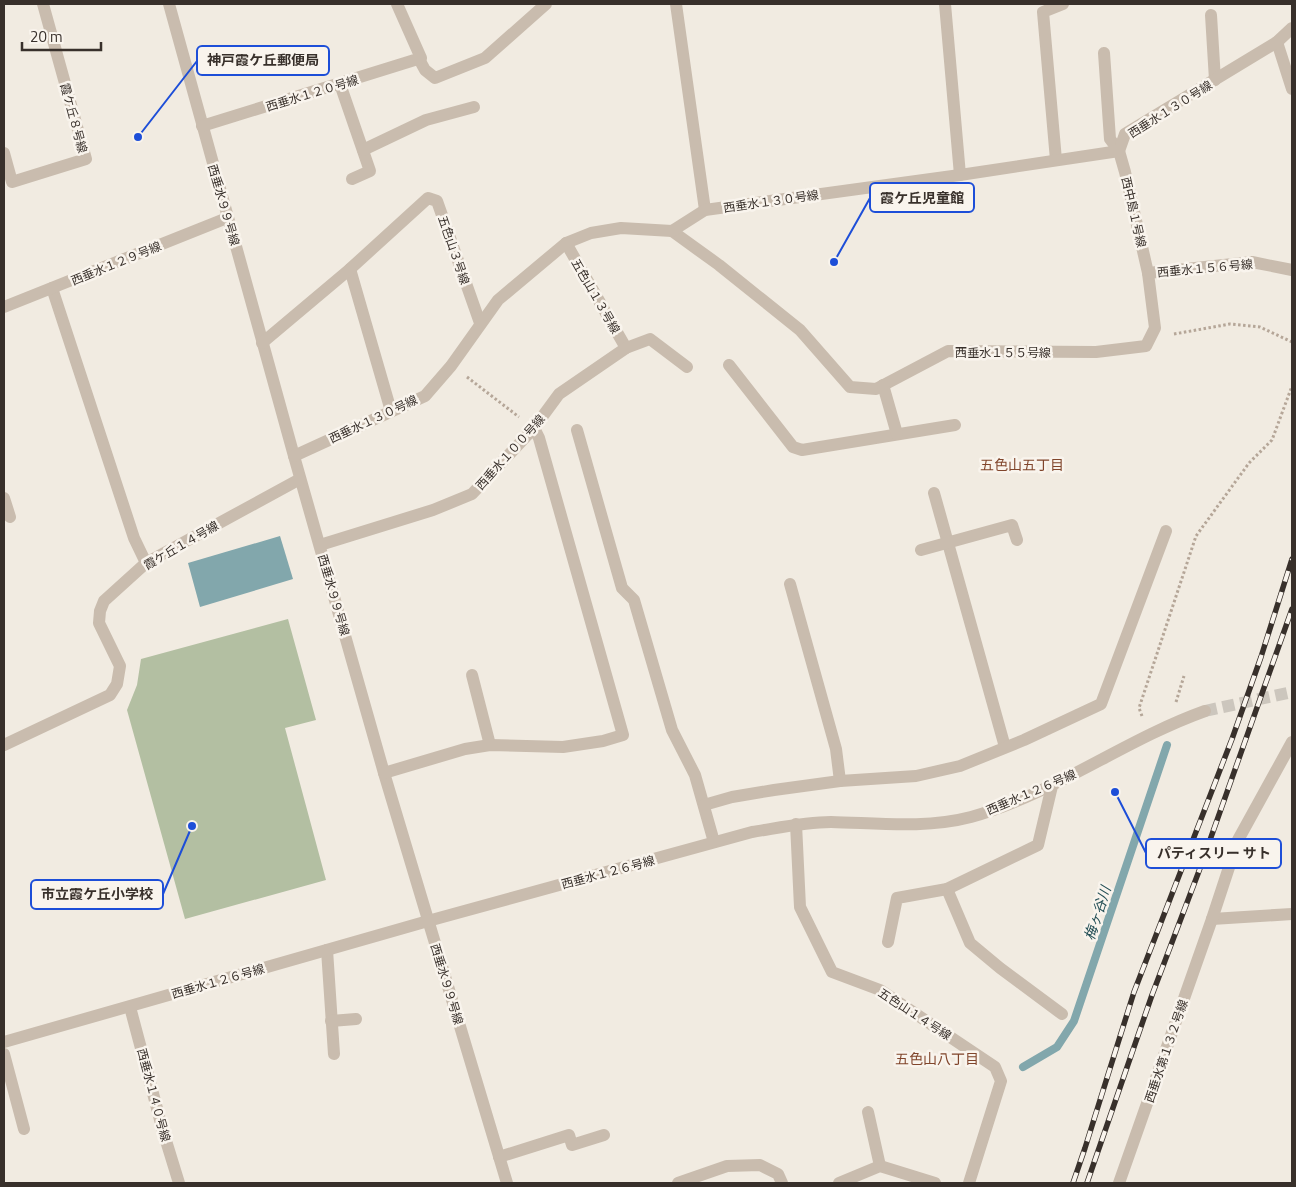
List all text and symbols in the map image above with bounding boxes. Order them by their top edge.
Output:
scale bar [22,20,101,52]
text: 20 m [30,25,63,48]
callout: 神戸霞ケ丘郵便局 [197,46,329,75]
text: 神戸霞ケ丘郵便局 [207,49,319,70]
street label: 西垂水１２０号線 [263,70,361,116]
street label: 西垂水１３０号線 [1124,76,1216,142]
street label: 霞ケ丘８号線 [56,81,92,155]
street label: 西垂水９９号線 [203,162,245,248]
street label: 西中島１号線 [1117,175,1151,249]
callout: 霞ケ丘児童館 [870,183,974,212]
street label: 西垂水１３０号線 [722,185,820,217]
text: 霞ケ丘児童館 [880,187,964,208]
street label: 五色山３号線 [433,213,475,287]
street label: 西垂水１２９号線 [68,236,164,290]
street label: 西垂水１５６号線 [1156,254,1254,282]
street label: 五色山１３号線 [567,255,625,337]
street label: 西垂水１５５号線 [955,343,1051,362]
street label: 西垂水１３０号線 [325,390,421,448]
street label: 西垂水１００号線 [471,410,549,494]
district label: 五色山五丁目 [980,454,1064,475]
street label: 霞ケ丘１４号線 [140,516,222,574]
street label: 西垂水９９号線 [313,552,355,638]
street label: 西垂水１２６号線 [983,764,1079,820]
callout: パティスリー サト [1146,839,1281,868]
text: パティスリー サト [1157,842,1271,863]
street label: 西垂水１２６号線 [559,850,657,894]
callout: 市立霞ケ丘小学校 [31,880,163,909]
water label: 梅ヶ谷川 [1078,881,1116,943]
text: 市立霞ケ丘小学校 [41,883,153,904]
street label: 西垂水９９号線 [426,941,468,1027]
street label: 西垂水１２６号線 [169,959,267,1003]
street label: 五色山１４号線 [875,983,955,1045]
street label: 西垂水第１３２号線 [1139,997,1193,1105]
street label: 西垂水１４０号線 [132,1046,176,1144]
district label: 五色山八丁目 [895,1048,979,1069]

